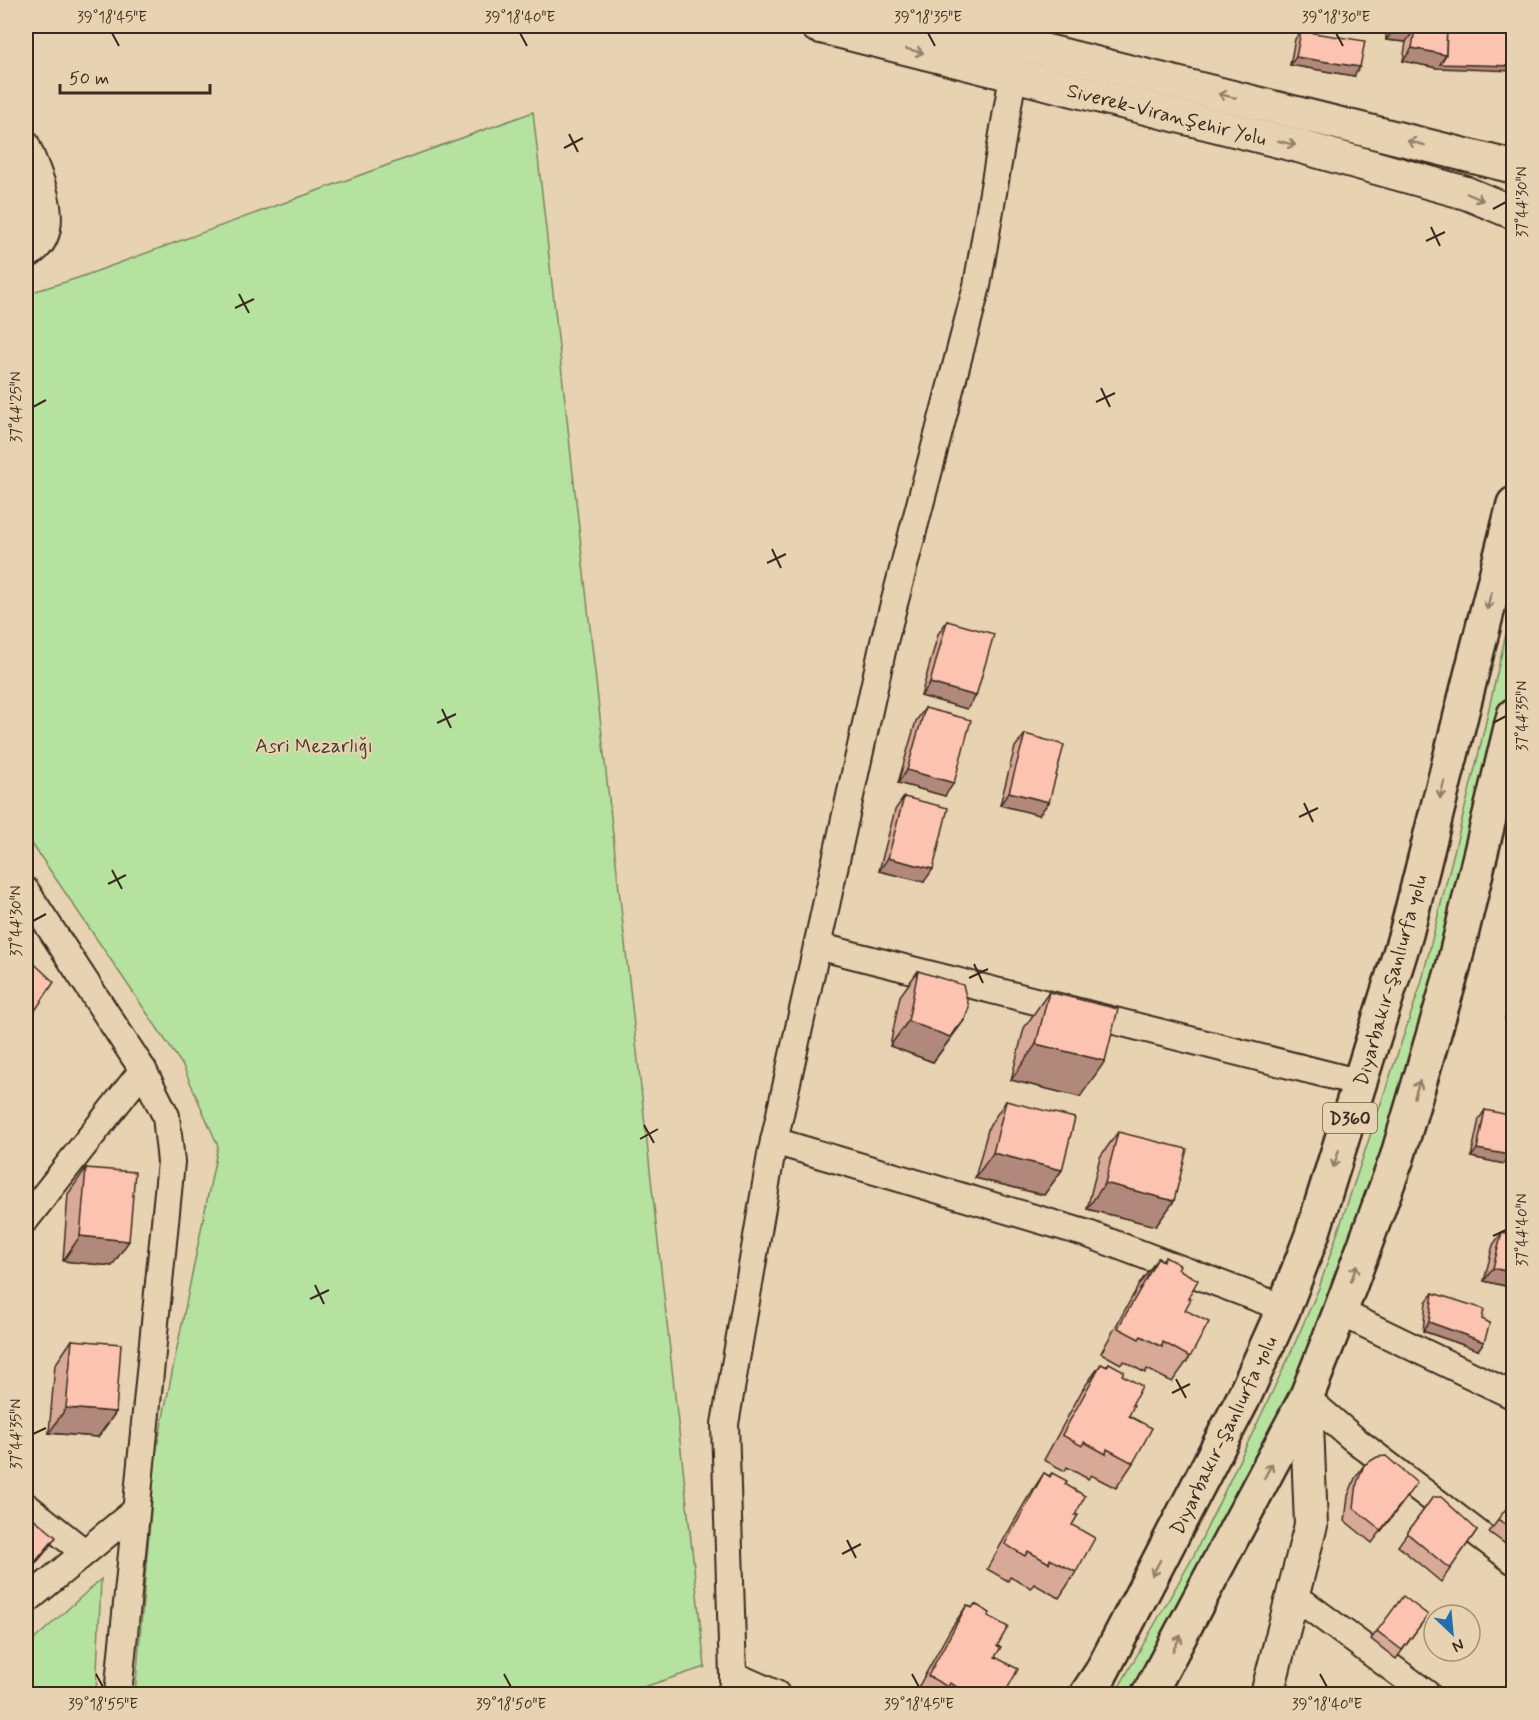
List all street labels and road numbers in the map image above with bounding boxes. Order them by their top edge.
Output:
street label: Siverek-Viranşehir Yolu [1064,78,1269,153]
street label: Diyarbakır-Şanlıurfa yolu [1348,872,1435,1089]
road number: D360 [1323,1103,1377,1133]
street label: Diyarbakır-Şanlıurfa yolu [1164,1332,1284,1540]

